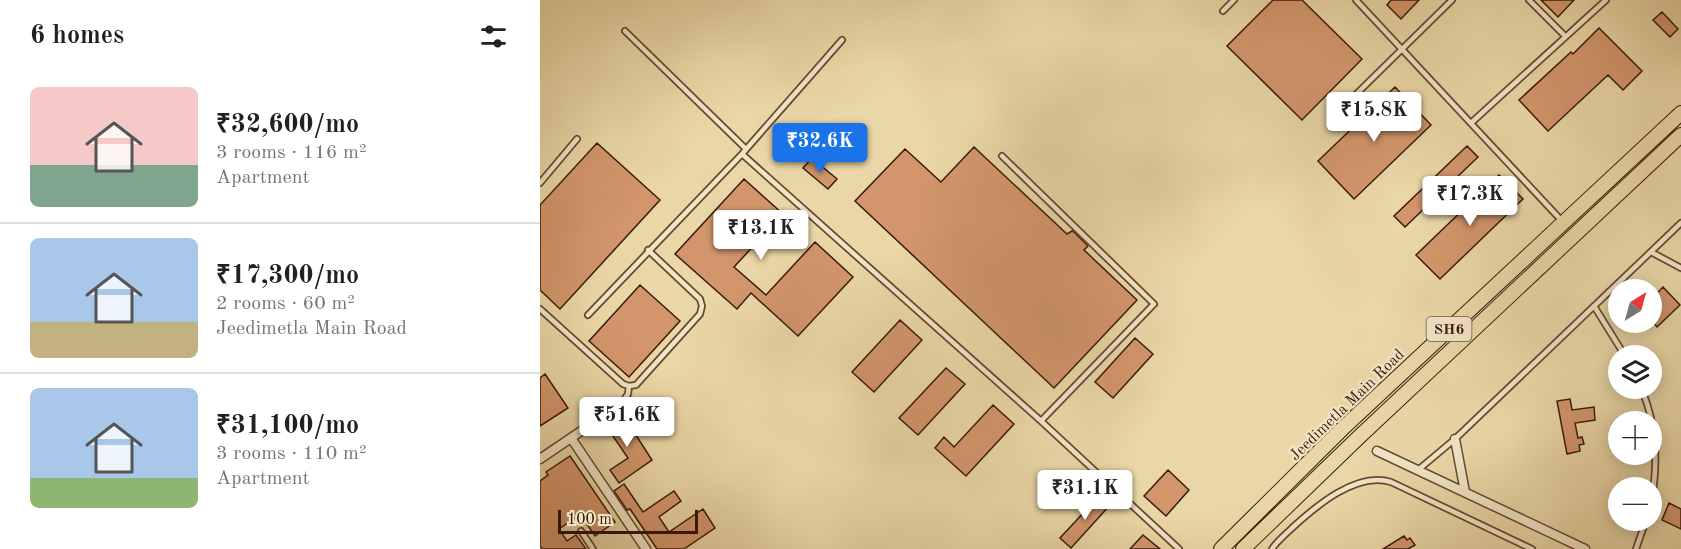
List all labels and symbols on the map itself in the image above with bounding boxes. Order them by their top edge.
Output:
pin: ₹15.8K [1325,92,1423,143]
pin: ₹32.6K [771,123,869,174]
pin: ₹17.3K [1421,176,1519,227]
pin: ₹13.1K [712,210,810,261]
north arrow [1608,279,1662,333]
road number: SH6 [1426,317,1472,341]
street label: Jeedimetla Main Road [1287,347,1408,464]
pin: ₹51.6K [578,397,676,448]
pin: ₹31.1K [1036,470,1134,521]
scale bar [558,507,698,534]

